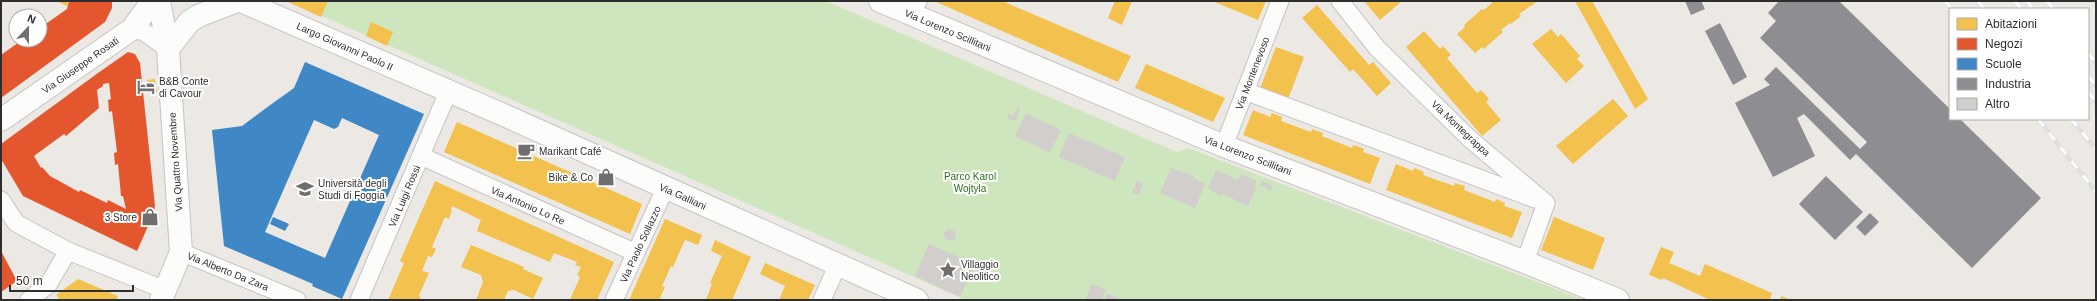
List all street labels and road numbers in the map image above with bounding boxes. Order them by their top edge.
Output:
street label: Via Lorenzo Scillitani [903,7,993,54]
street label: Largo Giovanni Paolo II [295,20,395,73]
street label: Via Giuseppe Rosati [40,35,121,96]
street label: Via Montenevoso [1234,35,1272,111]
street label: Via Montegrappa [1429,98,1493,159]
street label: Via Quattro Novembre [167,112,184,212]
street label: Via Lorenzo Scillitani [1203,134,1293,177]
street label: Via Luigi Rossi [387,164,422,229]
street label: Via Galliani [658,181,708,212]
street label: Via Antonio Lo Re [489,184,567,227]
street label: Via Paolo Sollazzo [618,204,663,284]
street label: Via Alberto Da Zara [185,250,271,293]

